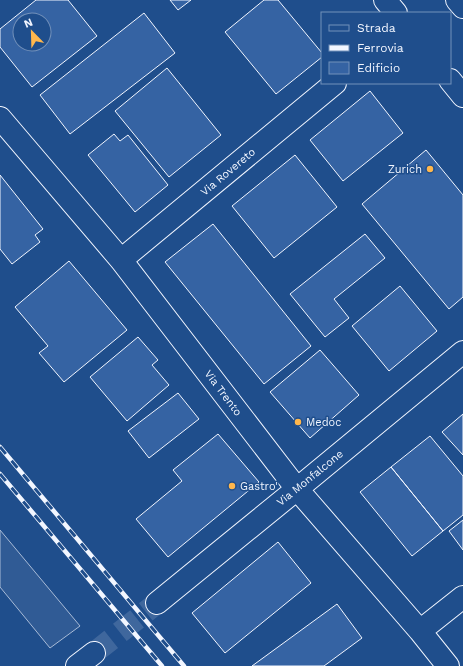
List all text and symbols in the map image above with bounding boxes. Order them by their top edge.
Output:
north arrow [12,12,52,52]
legend [321,12,451,84]
text: N [22,16,35,31]
text: Strada [357,21,396,35]
text: Ferrovia [357,41,404,55]
text: Edificio [357,61,400,75]
street label: Via Rovereto [198,145,258,199]
place label: Zurich [388,163,422,176]
marker: Zurich [425,164,435,174]
street label: Via Trento [202,368,244,418]
place label: Medoc [306,416,341,429]
marker: Medoc [293,417,303,427]
street label: Via Monfalcone [274,447,346,509]
place label: Gastro' [240,480,278,493]
marker: Gastro' [227,481,237,491]

